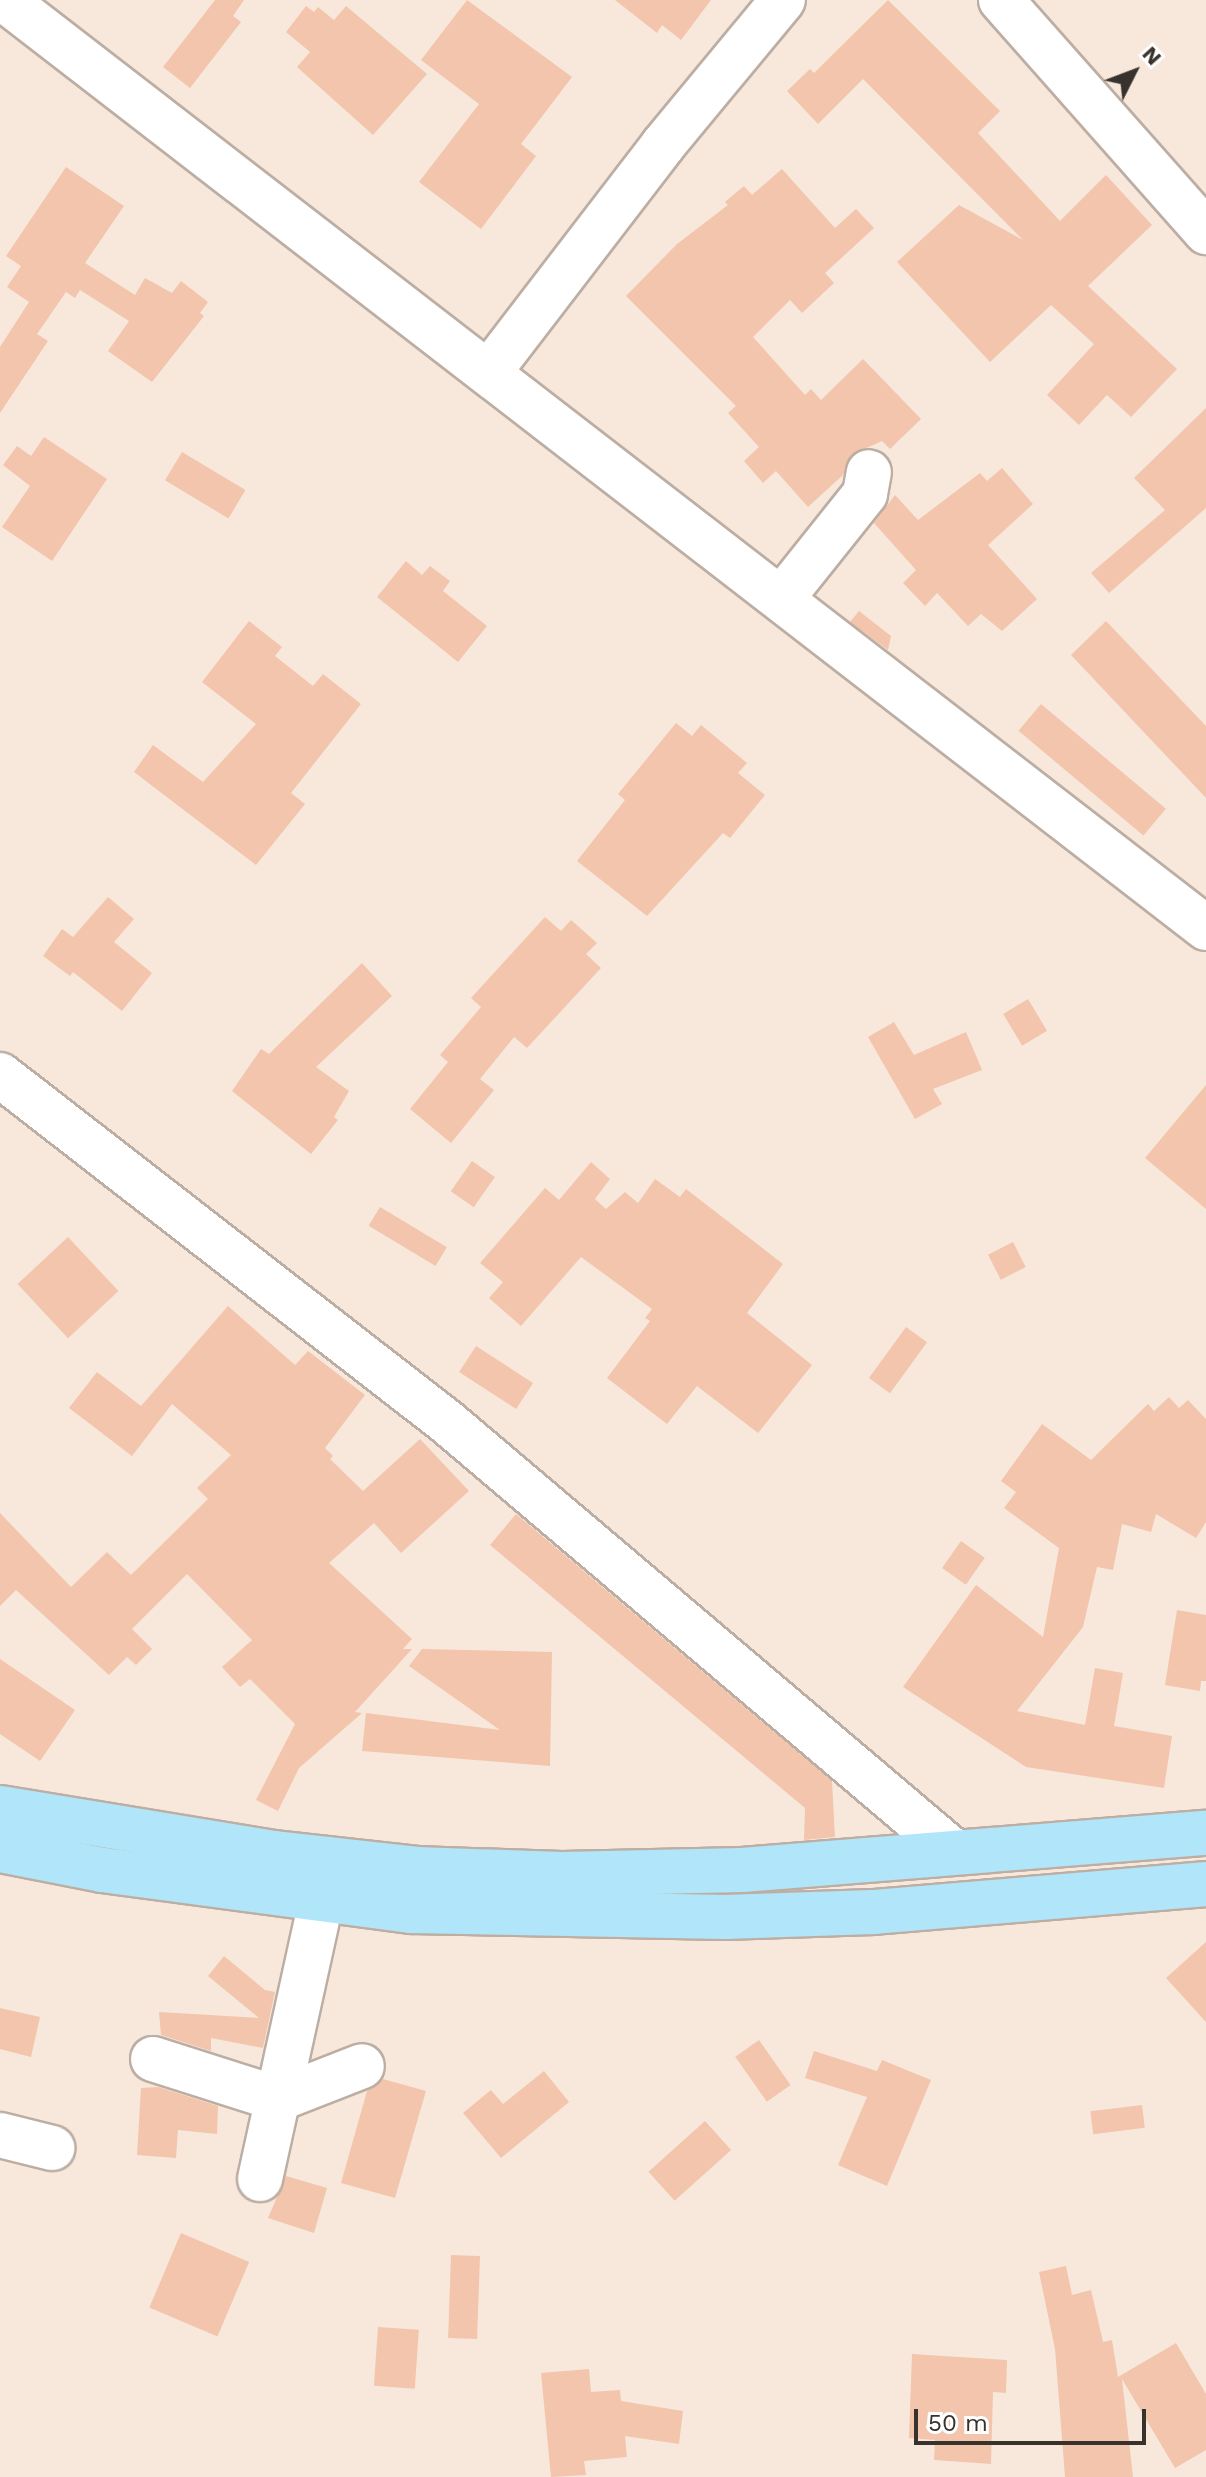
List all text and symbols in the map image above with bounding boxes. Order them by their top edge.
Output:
north arrow [1094,32,1174,112]
text: N [1137,41,1167,70]
scale bar [918,2393,1150,2443]
text: 50 m [928,2409,988,2437]

